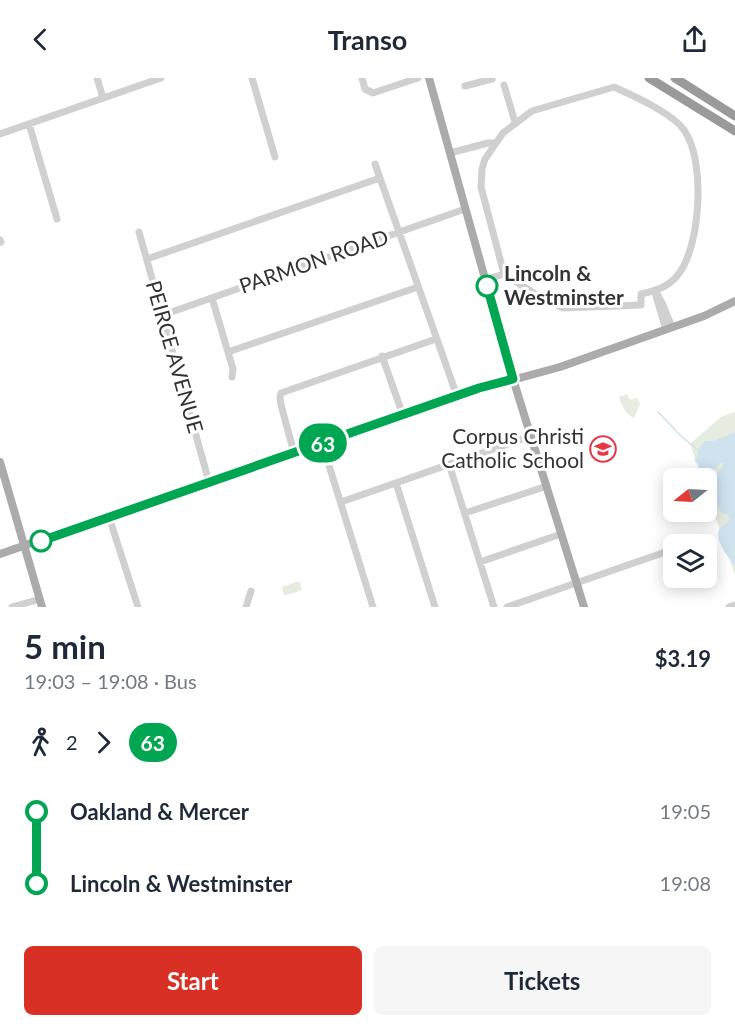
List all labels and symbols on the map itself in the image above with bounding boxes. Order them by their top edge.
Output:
street label: PARMON ROAD [236,223,391,298]
place label: Lincoln & Westminster [504,260,624,309]
marker: Lincoln & Westminster [476,275,498,297]
street label: PEIRCE AVENUE [142,277,209,436]
place label: Corpus Christi Catholic School [441,423,584,472]
line badge: 63 [296,424,350,463]
school or university icon: Corpus Christi Catholic School [588,434,618,464]
north arrow [663,468,717,522]
unlabelled marker [30,530,52,552]

